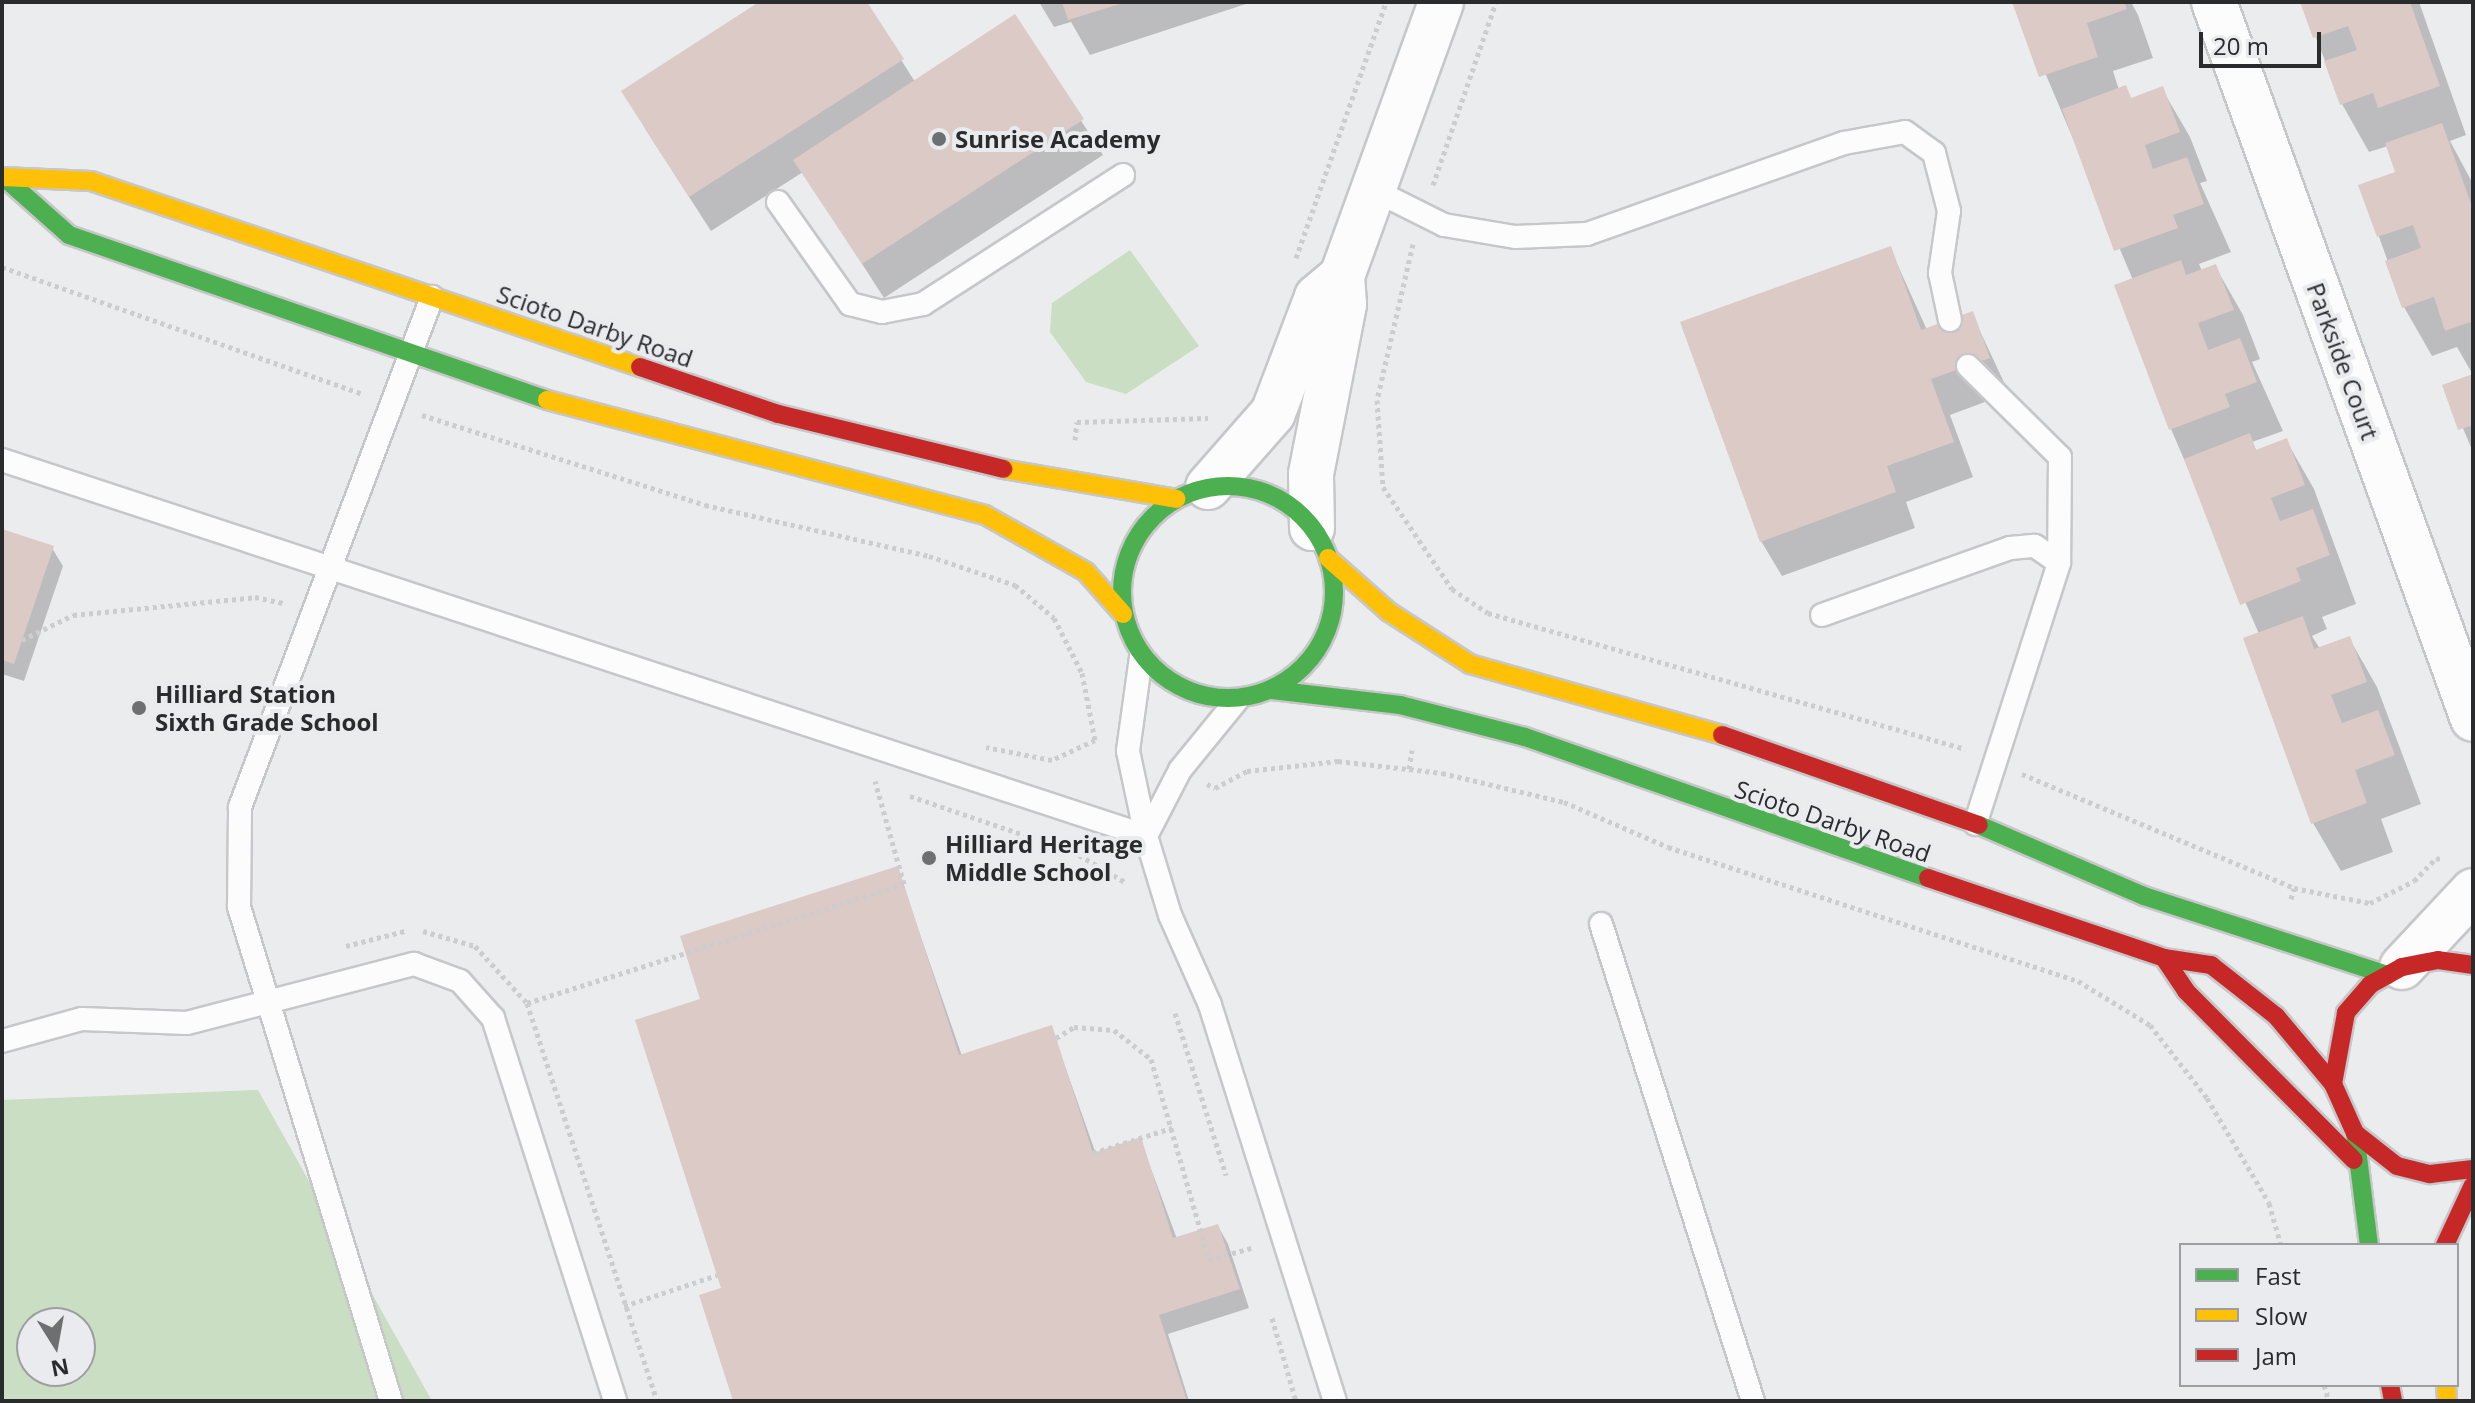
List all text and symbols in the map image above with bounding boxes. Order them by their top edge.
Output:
scale bar [2203,16,2325,66]
text: 20 m [2213,29,2269,62]
place label: Sunrise Academy [955,125,1160,153]
marker: Sunrise Academy [930,130,948,148]
street label: Scioto Darby Road [493,279,697,373]
street label: Parkside Court [2301,279,2385,443]
place label: Hilliard Station Sixth Grade School [155,680,379,736]
marker: Hilliard Station Sixth Grade School [130,699,148,717]
street label: Scioto Darby Road [1731,774,1935,868]
place label: Hilliard Heritage Middle School [945,830,1143,886]
marker: Hilliard Heritage Middle School [920,849,938,867]
legend [2179,1243,2459,1387]
text: Fast [2255,1259,2301,1292]
text: Slow [2255,1299,2307,1332]
north arrow [16,1307,96,1387]
text: Jam [2255,1339,2297,1372]
text: N [49,1352,72,1385]

